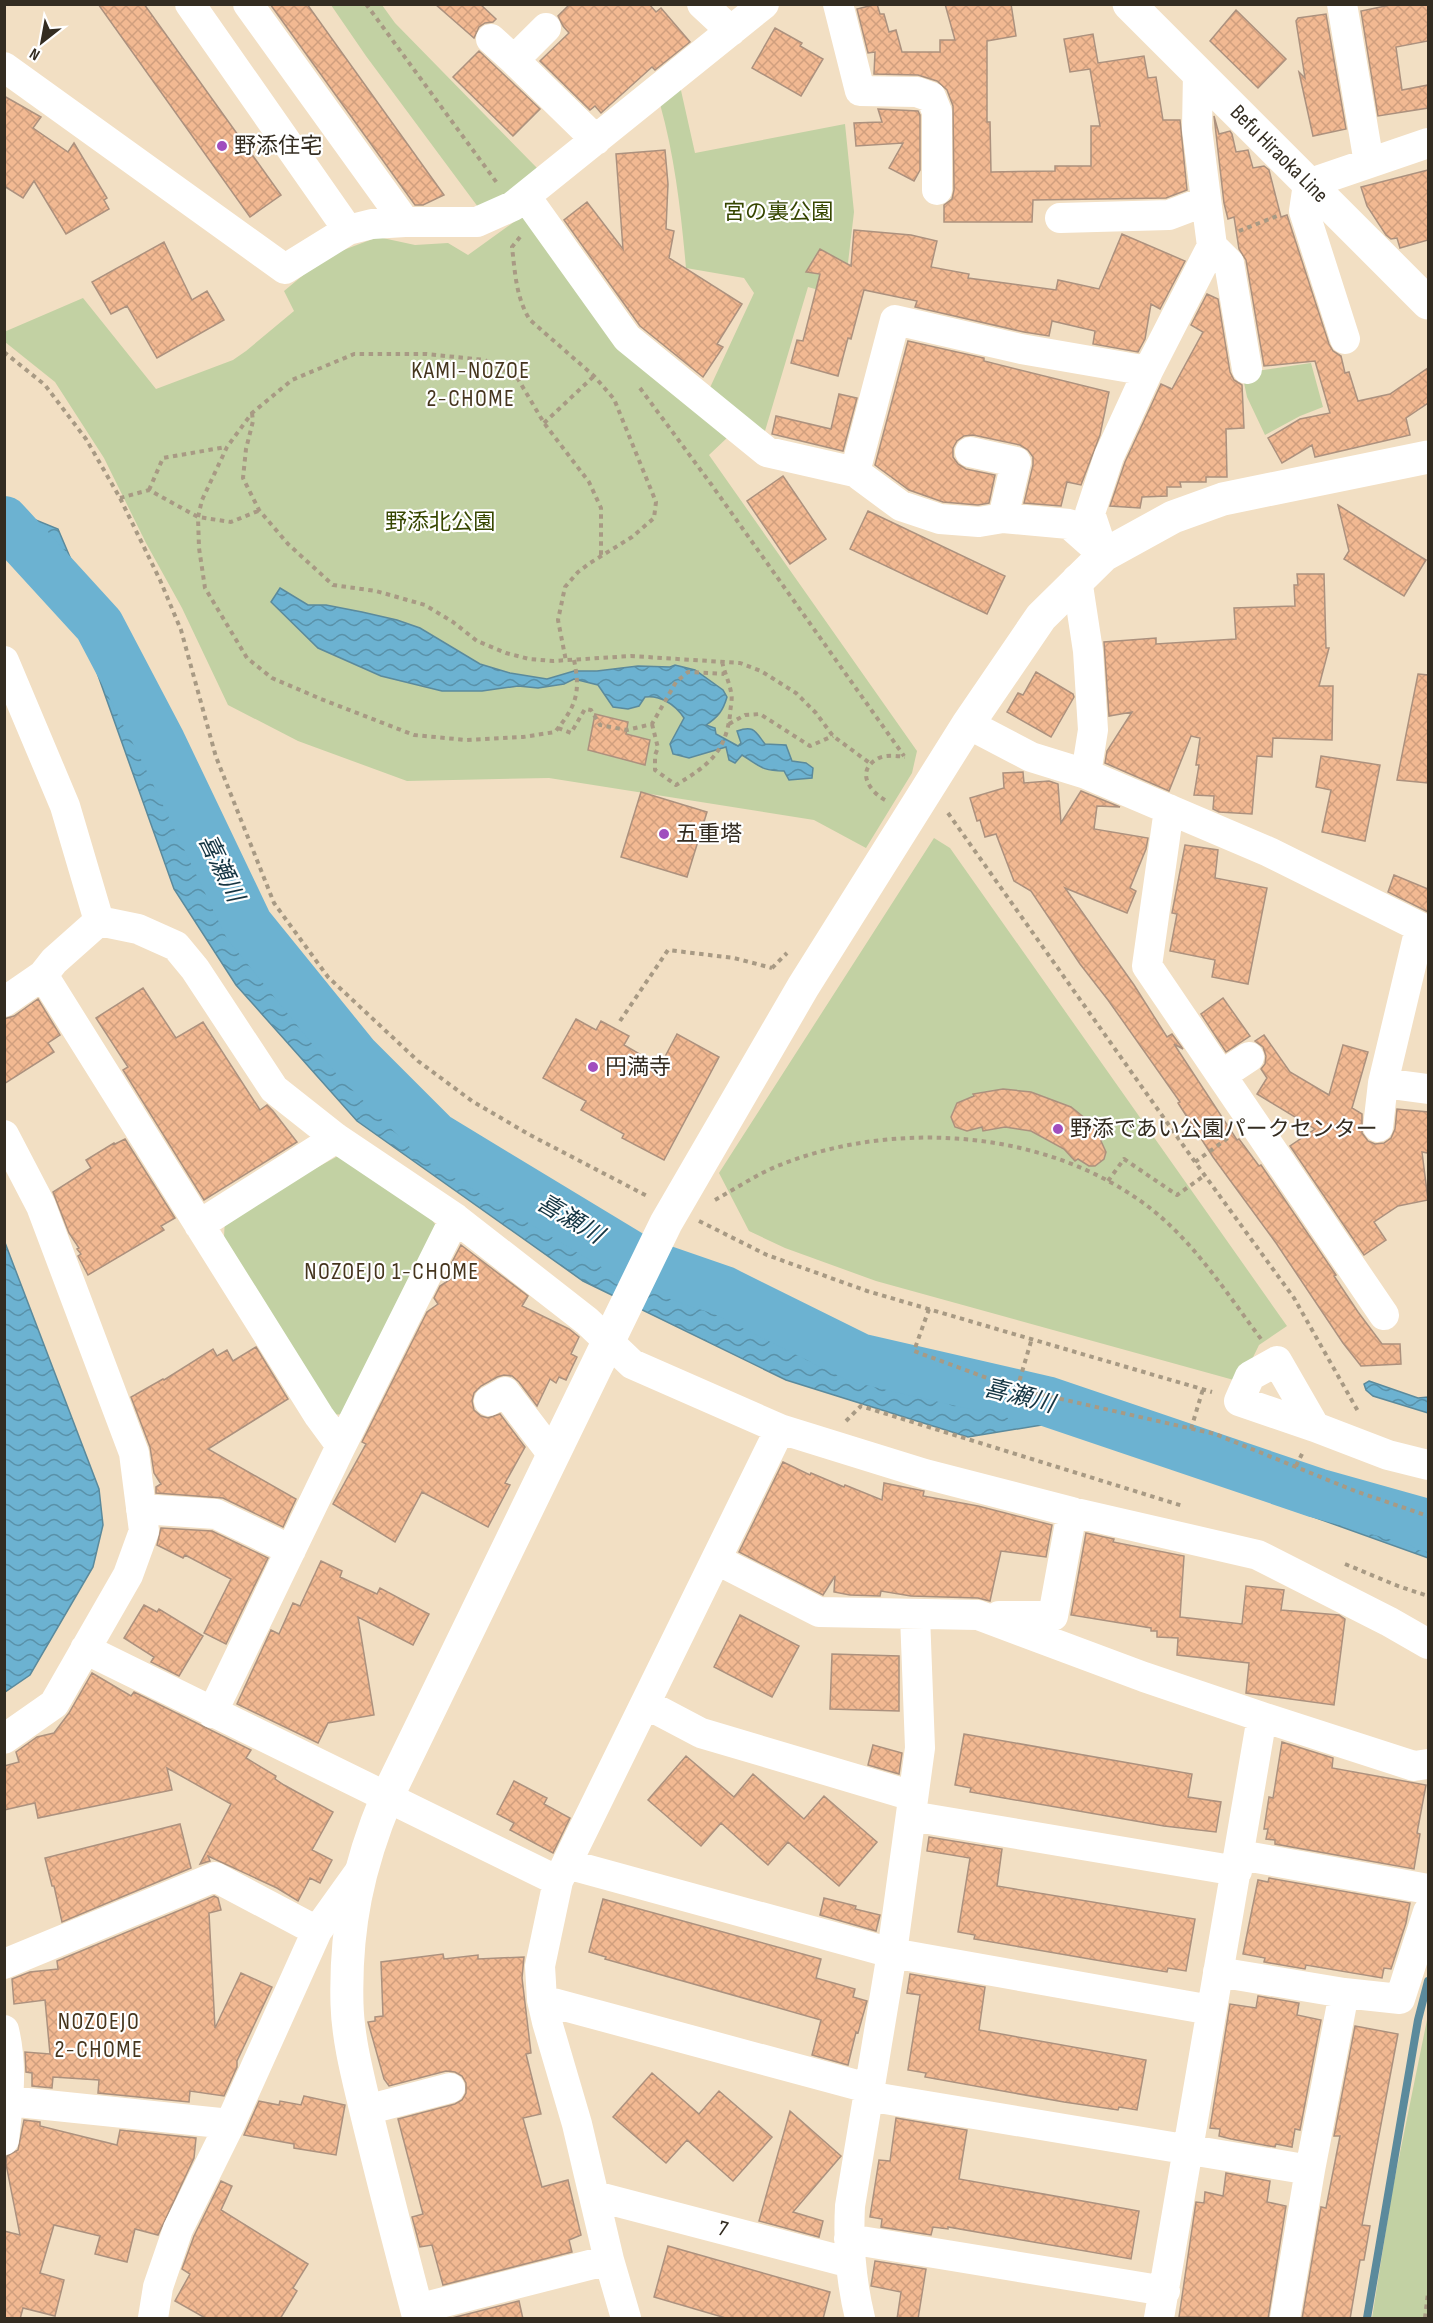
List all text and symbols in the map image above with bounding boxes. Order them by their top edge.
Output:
north arrow [12,12,72,72]
text: N [26,43,44,64]
street label: Befu Hiraoka Line [1224,99,1334,209]
place label: 野添住宅 [234,133,322,160]
marker: 野添住宅 [215,139,229,153]
park label: 宮の裏公園 [723,199,833,226]
district label: KAMI-NOZOE 2-CHOME [411,356,531,413]
park label: 野添北公園 [385,509,495,536]
place label: 五重塔 [676,821,742,848]
marker: 五重塔 [657,827,671,841]
water label: 喜瀬川 [192,829,251,909]
place label: 円満寺 [605,1054,671,1081]
marker: 円満寺 [586,1060,600,1074]
place label: 野添であい公園パークセンター [1070,1116,1378,1143]
marker: 野添であい公園パークセンター [1051,1122,1065,1136]
water label: 喜瀬川 [532,1188,611,1252]
district label: NOZOEJO 1-CHOME [304,1257,480,1286]
water label: 喜瀬川 [981,1373,1060,1420]
district label: NOZOEJO 2-CHOME [54,2007,144,2064]
street label: 7 [715,2215,731,2243]

